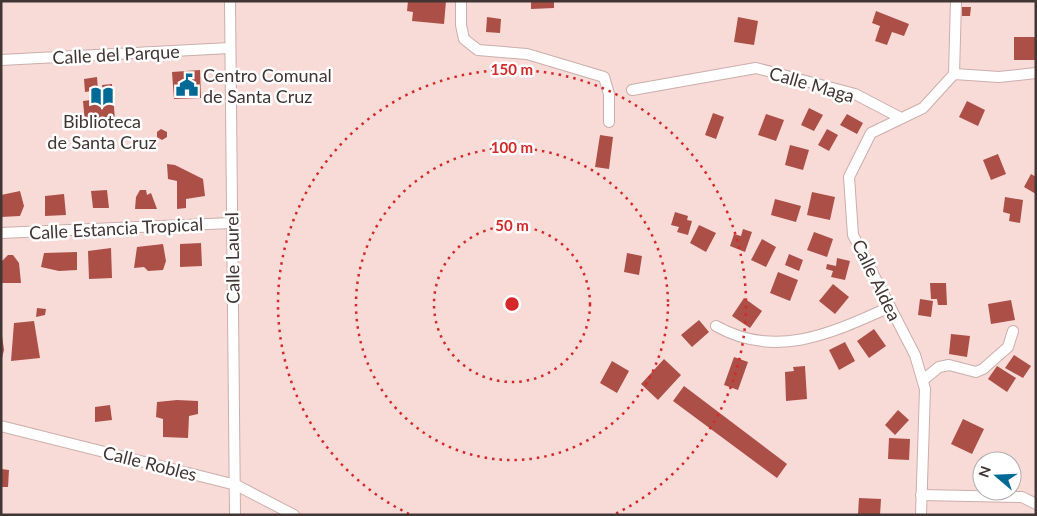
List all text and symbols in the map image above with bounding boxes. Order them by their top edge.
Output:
street label: Calle del Parque [52,40,180,68]
text: 150 m [491,60,533,78]
street label: Calle Maga [767,61,857,107]
place label: Centro Comunal de Santa Cruz [203,64,332,107]
public building icon: Centro Comunal de Santa Cruz [174,72,200,98]
library icon: Biblioteca de Santa Cruz [89,83,115,109]
place label: Biblioteca de Santa Cruz [47,110,157,153]
text: 100 m [491,138,533,156]
street label: Calle Estancia Tropical [28,212,204,244]
street label: Calle Laurel [220,212,244,304]
text: 50 m [495,216,529,234]
street label: Calle Aldea [848,236,906,324]
centre of rings [503,295,521,313]
street label: Calle Robles [101,441,199,485]
north arrow [972,451,1022,501]
text: N [974,464,994,479]

